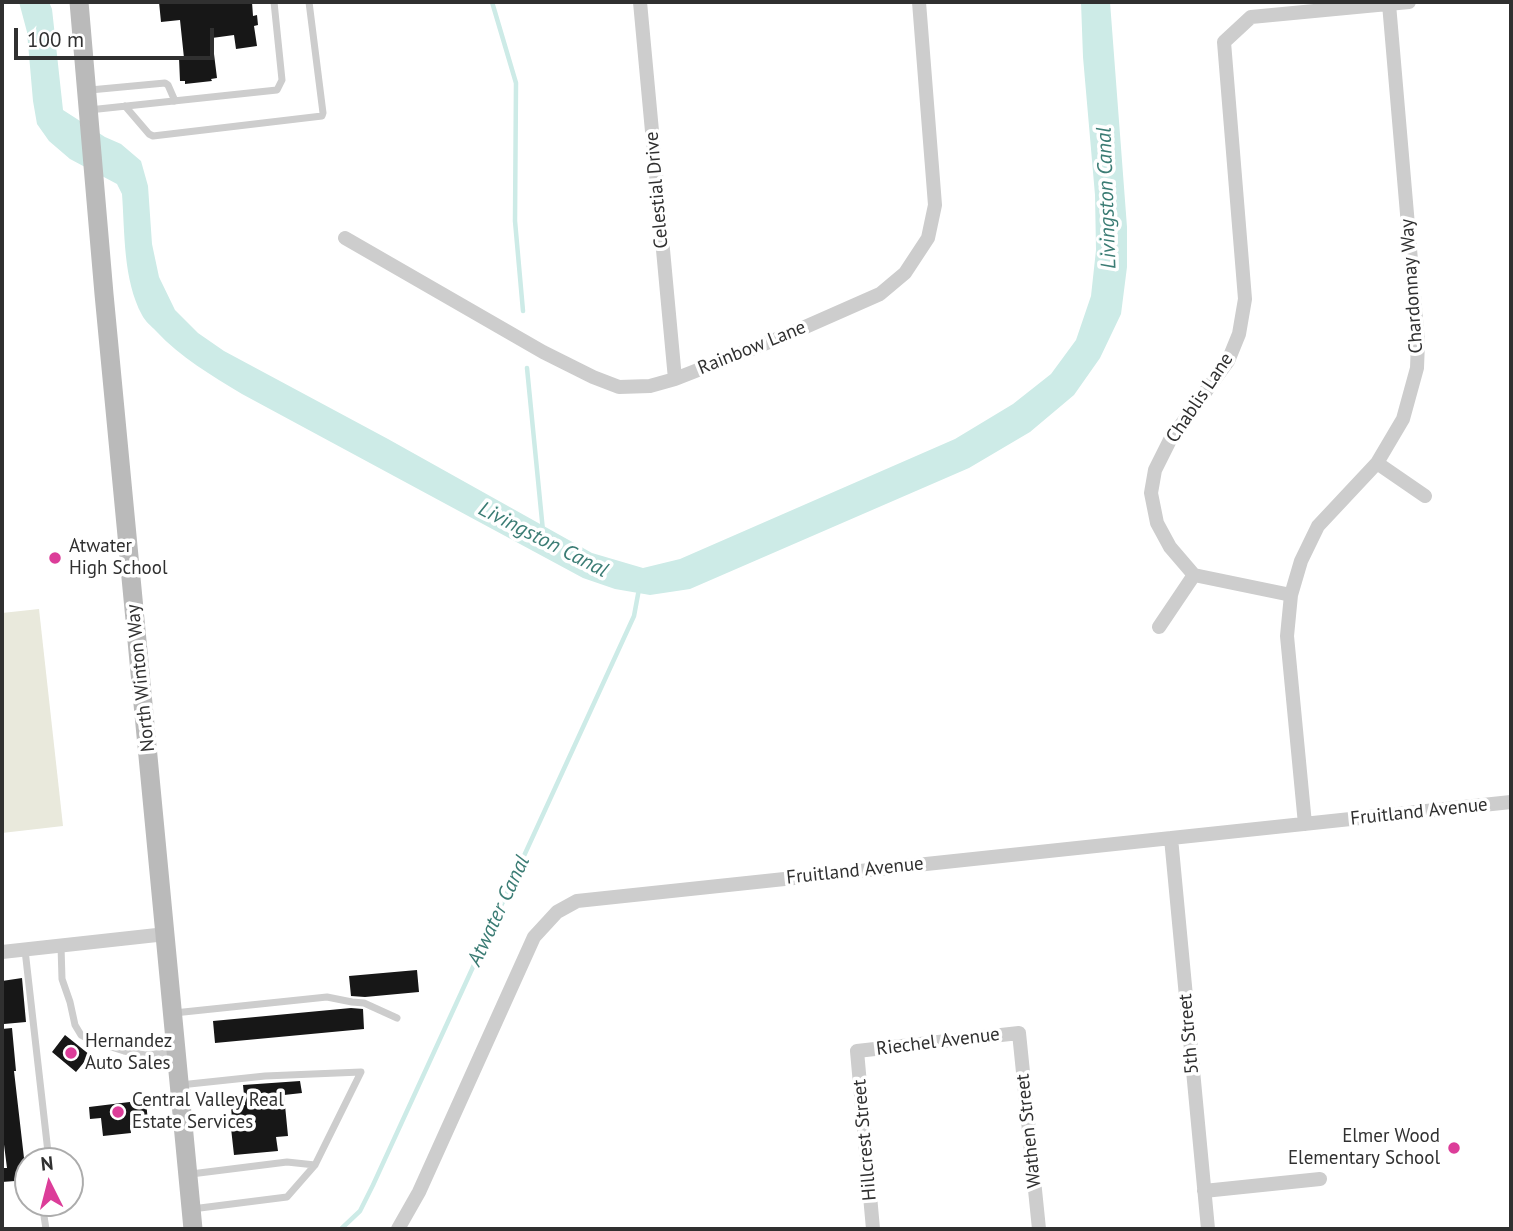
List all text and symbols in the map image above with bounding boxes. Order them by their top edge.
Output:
scale bar [18,14,217,58]
text: 100 m [27,26,84,53]
water label: Livingston Canal [1092,127,1122,269]
street label: Celestial Drive [641,131,673,249]
street label: Chardonnay Way [1396,218,1428,354]
street label: Rainbow Lane [695,316,809,380]
street label: Chablis Lane [1162,349,1238,447]
water label: Livingston Canal [474,497,612,583]
place label: Atwater High School [69,536,167,580]
marker: Atwater High School [47,550,63,566]
street label: North Winton Way [122,603,160,753]
street label: Fruitland Avenue [1349,793,1489,831]
water label: Atwater Canal [462,852,536,970]
street label: Fruitland Avenue [785,852,925,890]
street label: 5th Street [1174,993,1204,1075]
street label: Riechel Avenue [875,1023,1001,1061]
place label: Hernandez Auto Sales [85,1031,172,1075]
marker: Hernandez Auto Sales [63,1045,79,1061]
street label: Wathen Street [1012,1073,1046,1189]
street label: Hillcrest Street [848,1078,882,1202]
place label: Central Valley Real Estate Services [132,1090,284,1134]
marker: Central Valley Real Estate Services [110,1104,126,1120]
place label: Elmer Wood Elementary School [1288,1126,1440,1170]
marker: Elmer Wood Elementary School [1446,1140,1462,1156]
north arrow [14,1147,84,1217]
text: N [40,1151,54,1176]

